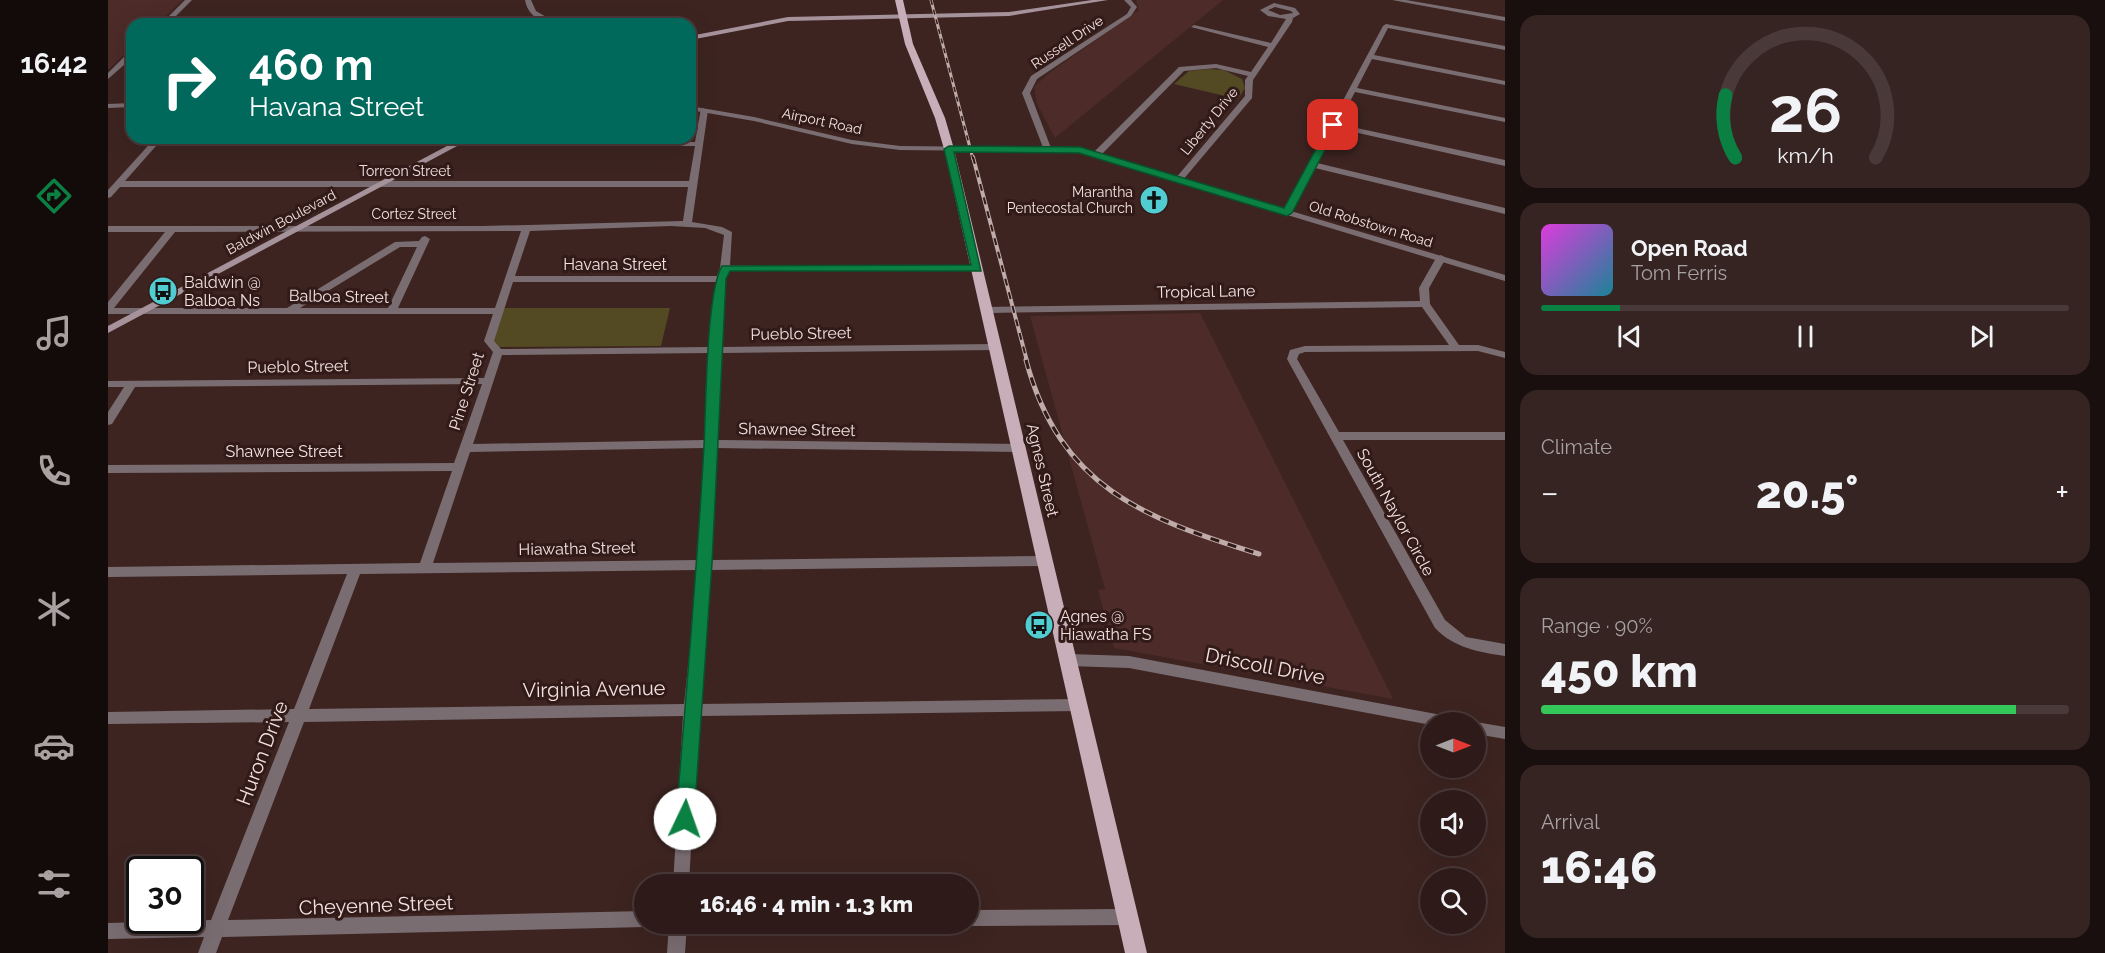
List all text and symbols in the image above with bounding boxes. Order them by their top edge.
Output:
street label: Russell Drive [1028,12,1106,72]
text: 460 m [249,41,373,90]
icon: right [150,42,228,120]
text: 16:42 [20,48,88,79]
text: 26 [1768,73,1842,147]
street label: Liberty Drive [1177,84,1241,158]
text: Havana Street [249,91,424,122]
pin [1307,99,1358,150]
street label: Airport Road [781,105,863,137]
icon: arrive [1316,108,1349,141]
text: km/h [1777,144,1833,169]
street label: Torreon Street [359,163,451,179]
icon: directions [33,175,75,217]
place label: Marantha Pentecostal Church [1007,184,1133,216]
church icon: Marantha Pentecostal Church [1138,184,1170,216]
street label: Baldwin Boulevard [223,186,339,258]
street label: Old Robstown Road [1307,198,1435,250]
street label: Cortez Street [372,206,457,222]
text: Open Road [1631,235,1748,261]
street label: Havana Street [563,255,667,274]
text: Tom Ferris [1631,261,1727,285]
place label: Baldwin @ Balboa Ns [184,273,261,310]
bus stop icon: Baldwin @ Balboa Ns [147,275,179,307]
street label: Tropical Lane [1156,281,1256,302]
street label: Balboa Street [289,286,390,307]
icon: music [33,312,75,354]
icon: previous [1613,320,1646,353]
icon: pause [1789,320,1822,353]
icon: next [1965,320,1998,353]
street label: Pueblo Street [750,323,852,344]
street label: Pine Street [445,349,488,432]
street label: Pueblo Street [247,356,349,377]
street label: Shawnee Street [738,419,856,440]
street label: Agnes Street [1023,422,1063,519]
text: Climate [1541,435,1612,459]
street label: Shawnee Street [225,442,343,461]
street label: South Naylor Circle [1353,445,1438,579]
icon: phone [33,450,75,492]
text: 20.5° [1756,466,1858,519]
text: − [1541,473,1559,512]
text: + [2055,473,2069,512]
street label: Hiawatha Street [518,538,636,559]
icon: climate [33,588,75,630]
place label: Agnes @ Hiawatha FS [1060,607,1152,644]
bus stop icon: Agnes @ Hiawatha FS [1023,609,1055,641]
text: Range · 90% [1541,614,1653,638]
street label: Driscoll Drive [1203,643,1327,689]
text: 450 km [1541,645,1698,698]
street label: Virginia Avenue [522,676,666,702]
street label: Huron Drive [231,697,293,809]
north arrow [1420,712,1486,778]
map controls [1420,712,1486,934]
icon: car [33,725,75,767]
position arrow [653,787,717,851]
button: sound [1420,790,1486,856]
text: Arrival [1541,810,1600,834]
text: 16:46 [1541,841,1657,894]
speed limit sign: 30 [126,856,204,934]
icon: filters [33,863,75,905]
button: search [1420,868,1486,934]
street label: Cheyenne Street [298,890,454,920]
text: 16:46 · 4 min · 1.3 km [700,891,913,917]

